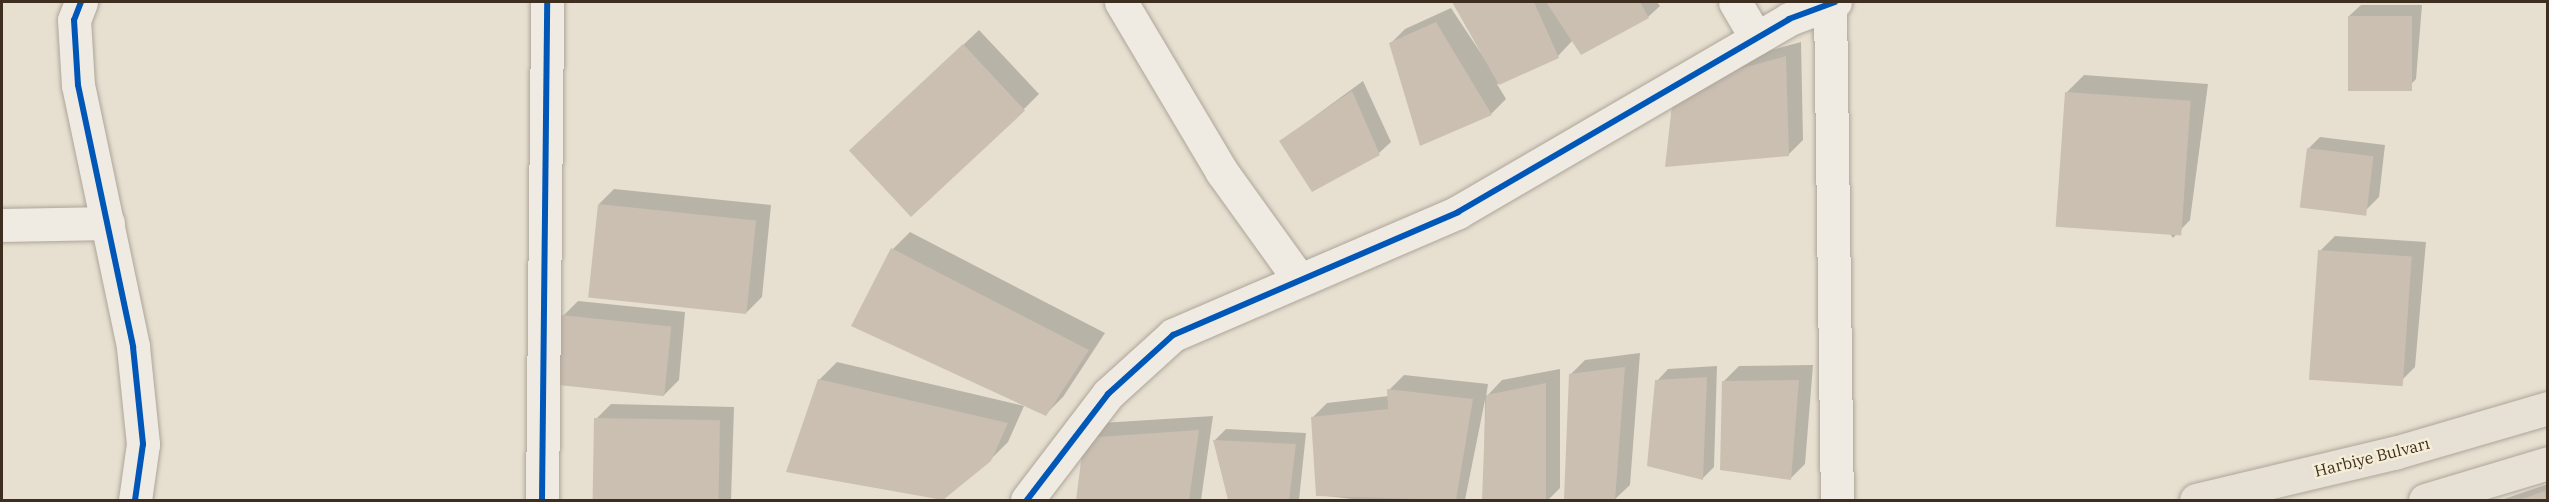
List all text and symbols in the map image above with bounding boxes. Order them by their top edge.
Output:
street label: Harbiye Bulvarı [2312,433,2432,481]

